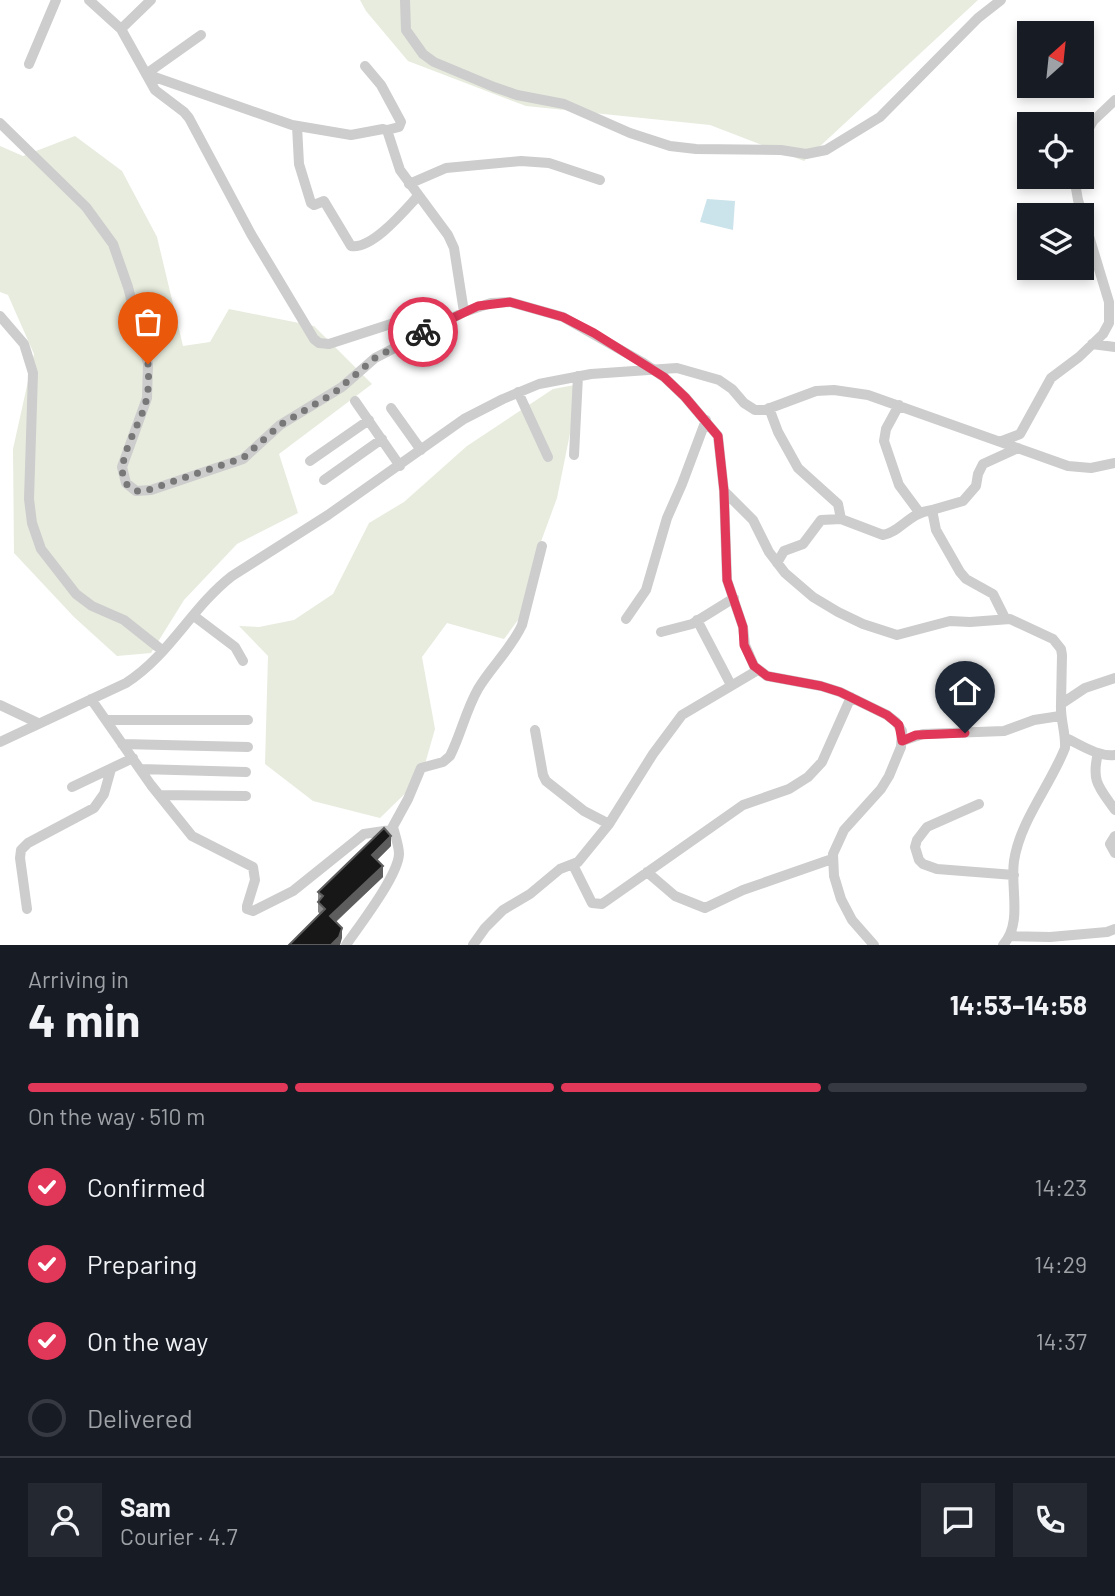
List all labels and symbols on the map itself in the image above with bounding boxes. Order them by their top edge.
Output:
north arrow [1017,21,1094,98]
pin [118,292,178,364]
courier [388,297,458,367]
pin [935,661,995,733]

